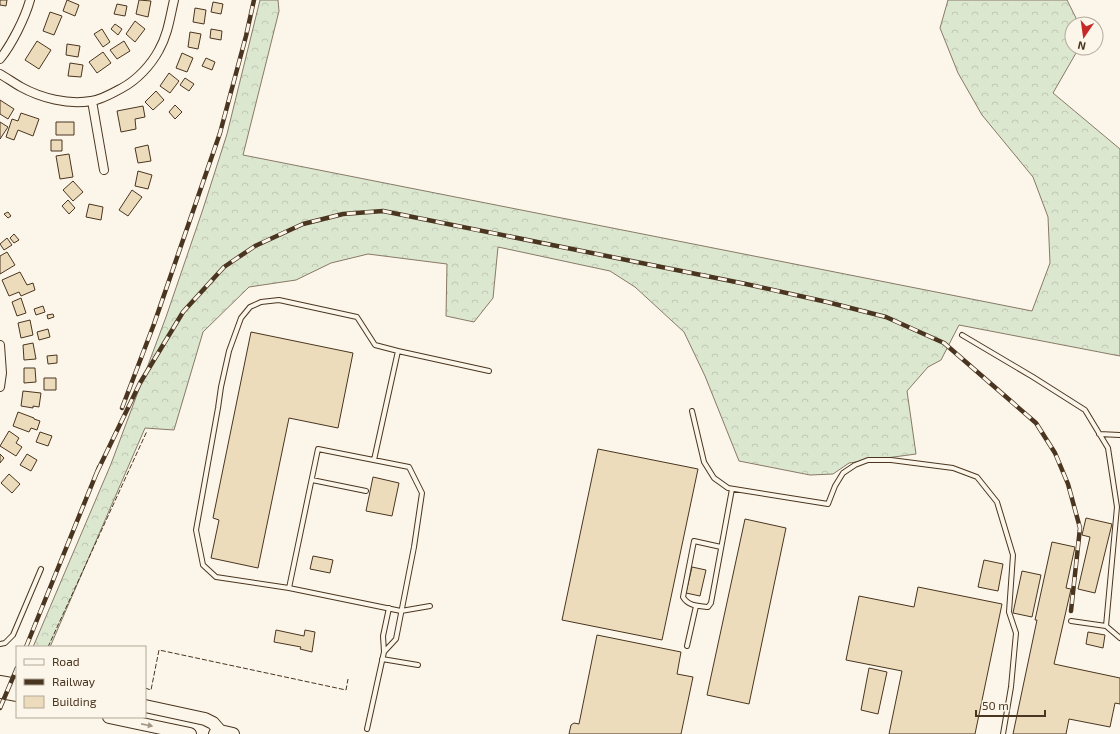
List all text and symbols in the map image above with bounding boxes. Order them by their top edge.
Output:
north arrow [1064,16,1104,56]
text: N [1076,39,1087,53]
legend [16,646,146,718]
text: Road [52,654,80,668]
text: Railway [52,674,96,688]
scale bar [976,692,1045,718]
text: Building [52,694,97,708]
text: 50 m [982,698,1009,712]
one-way arrow [141,723,154,729]

